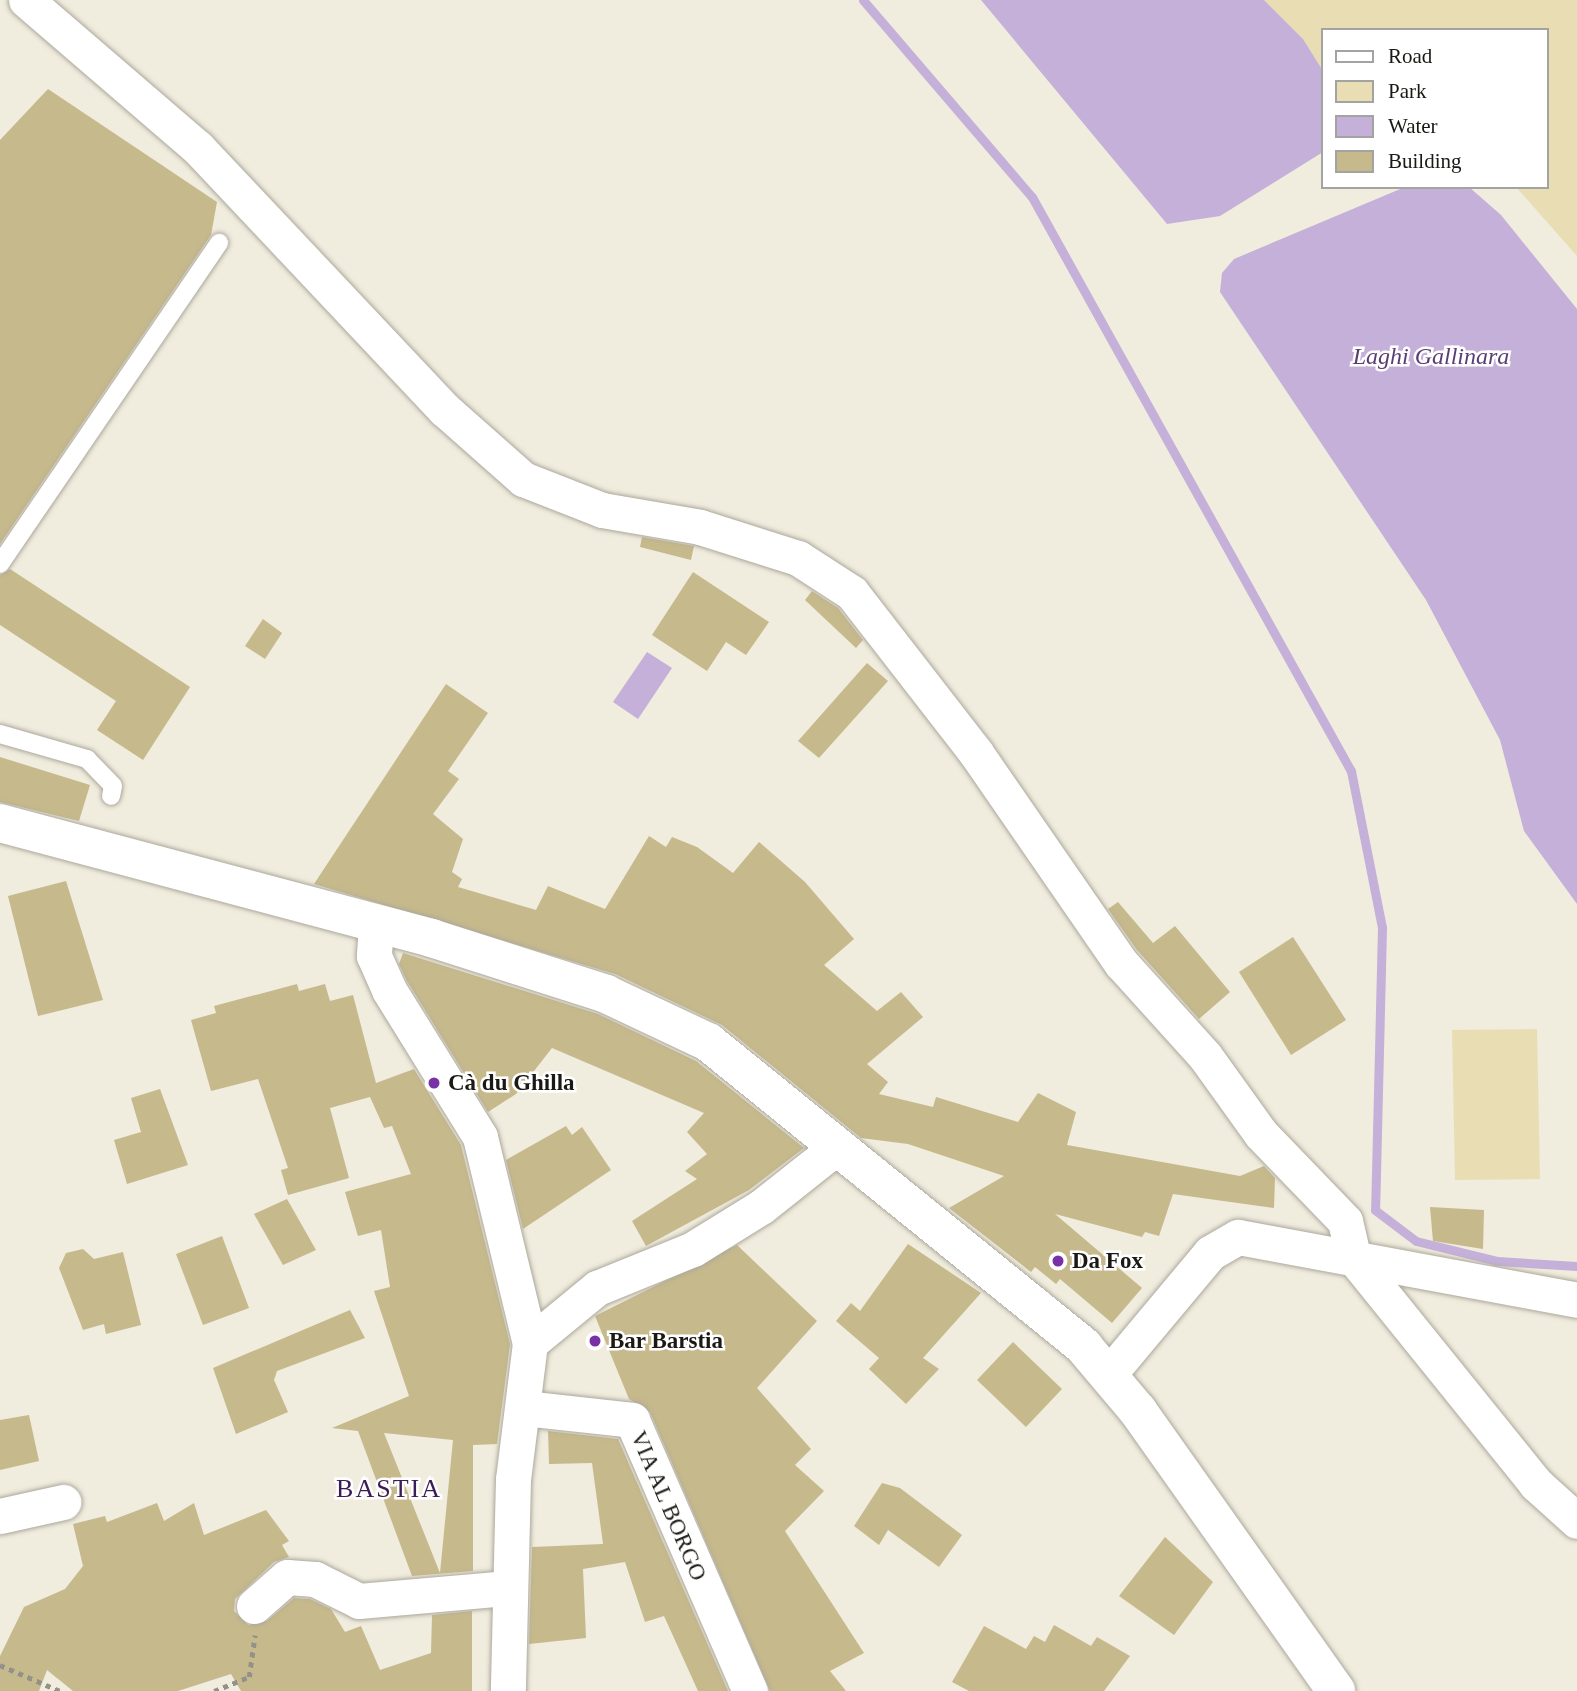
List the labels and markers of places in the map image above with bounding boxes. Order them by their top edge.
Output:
place label: Cà du Ghilla [448,1069,575,1097]
marker: Cà du Ghilla [426,1075,442,1091]
place label: Da Fox [1072,1247,1143,1275]
marker: Da Fox [1050,1253,1066,1269]
place label: Bar Barstia [609,1327,723,1355]
marker: Bar Barstia [587,1333,603,1349]

